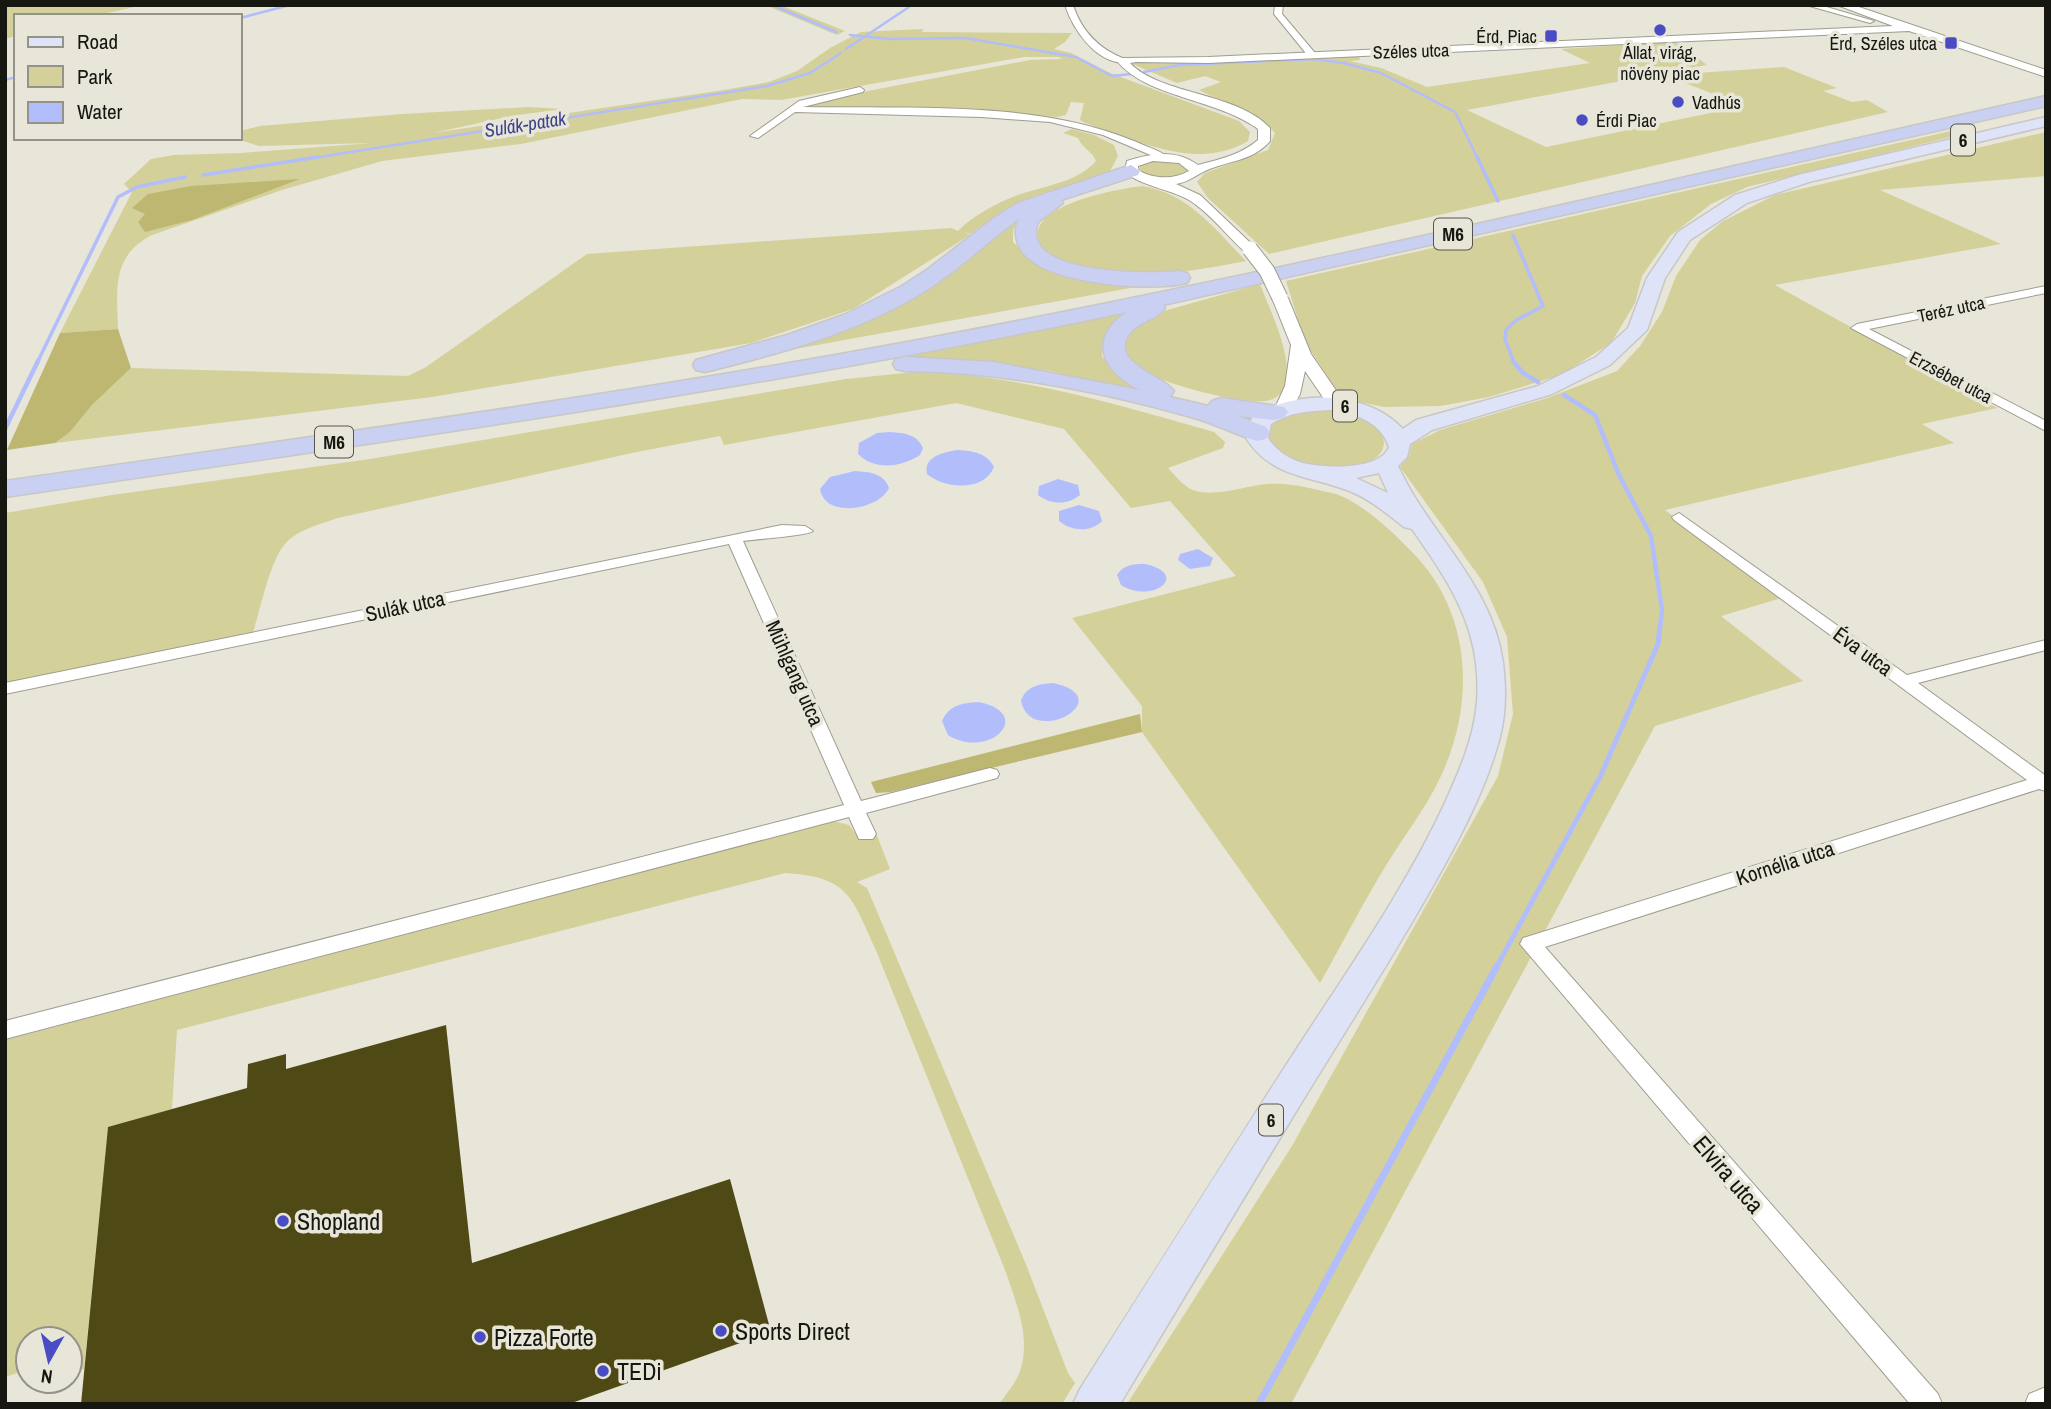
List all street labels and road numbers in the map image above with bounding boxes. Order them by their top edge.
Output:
street label: Széles utca [1372,37,1450,65]
road number: 6 [1951,124,1975,156]
road number: M6 [1434,218,1472,250]
street label: Teréz utca [1915,290,1987,328]
street label: Erzsébet utca [1905,345,1997,409]
road number: 6 [1333,390,1357,422]
road number: M6 [315,426,353,458]
street label: Sulák utca [363,583,448,629]
street label: Mühlgang utca [759,616,831,731]
street label: Éva utca [1827,620,1899,683]
street label: Kornélia utca [1732,833,1838,892]
road number: 6 [1259,1104,1283,1136]
street label: Elvira utca [1686,1128,1772,1220]

